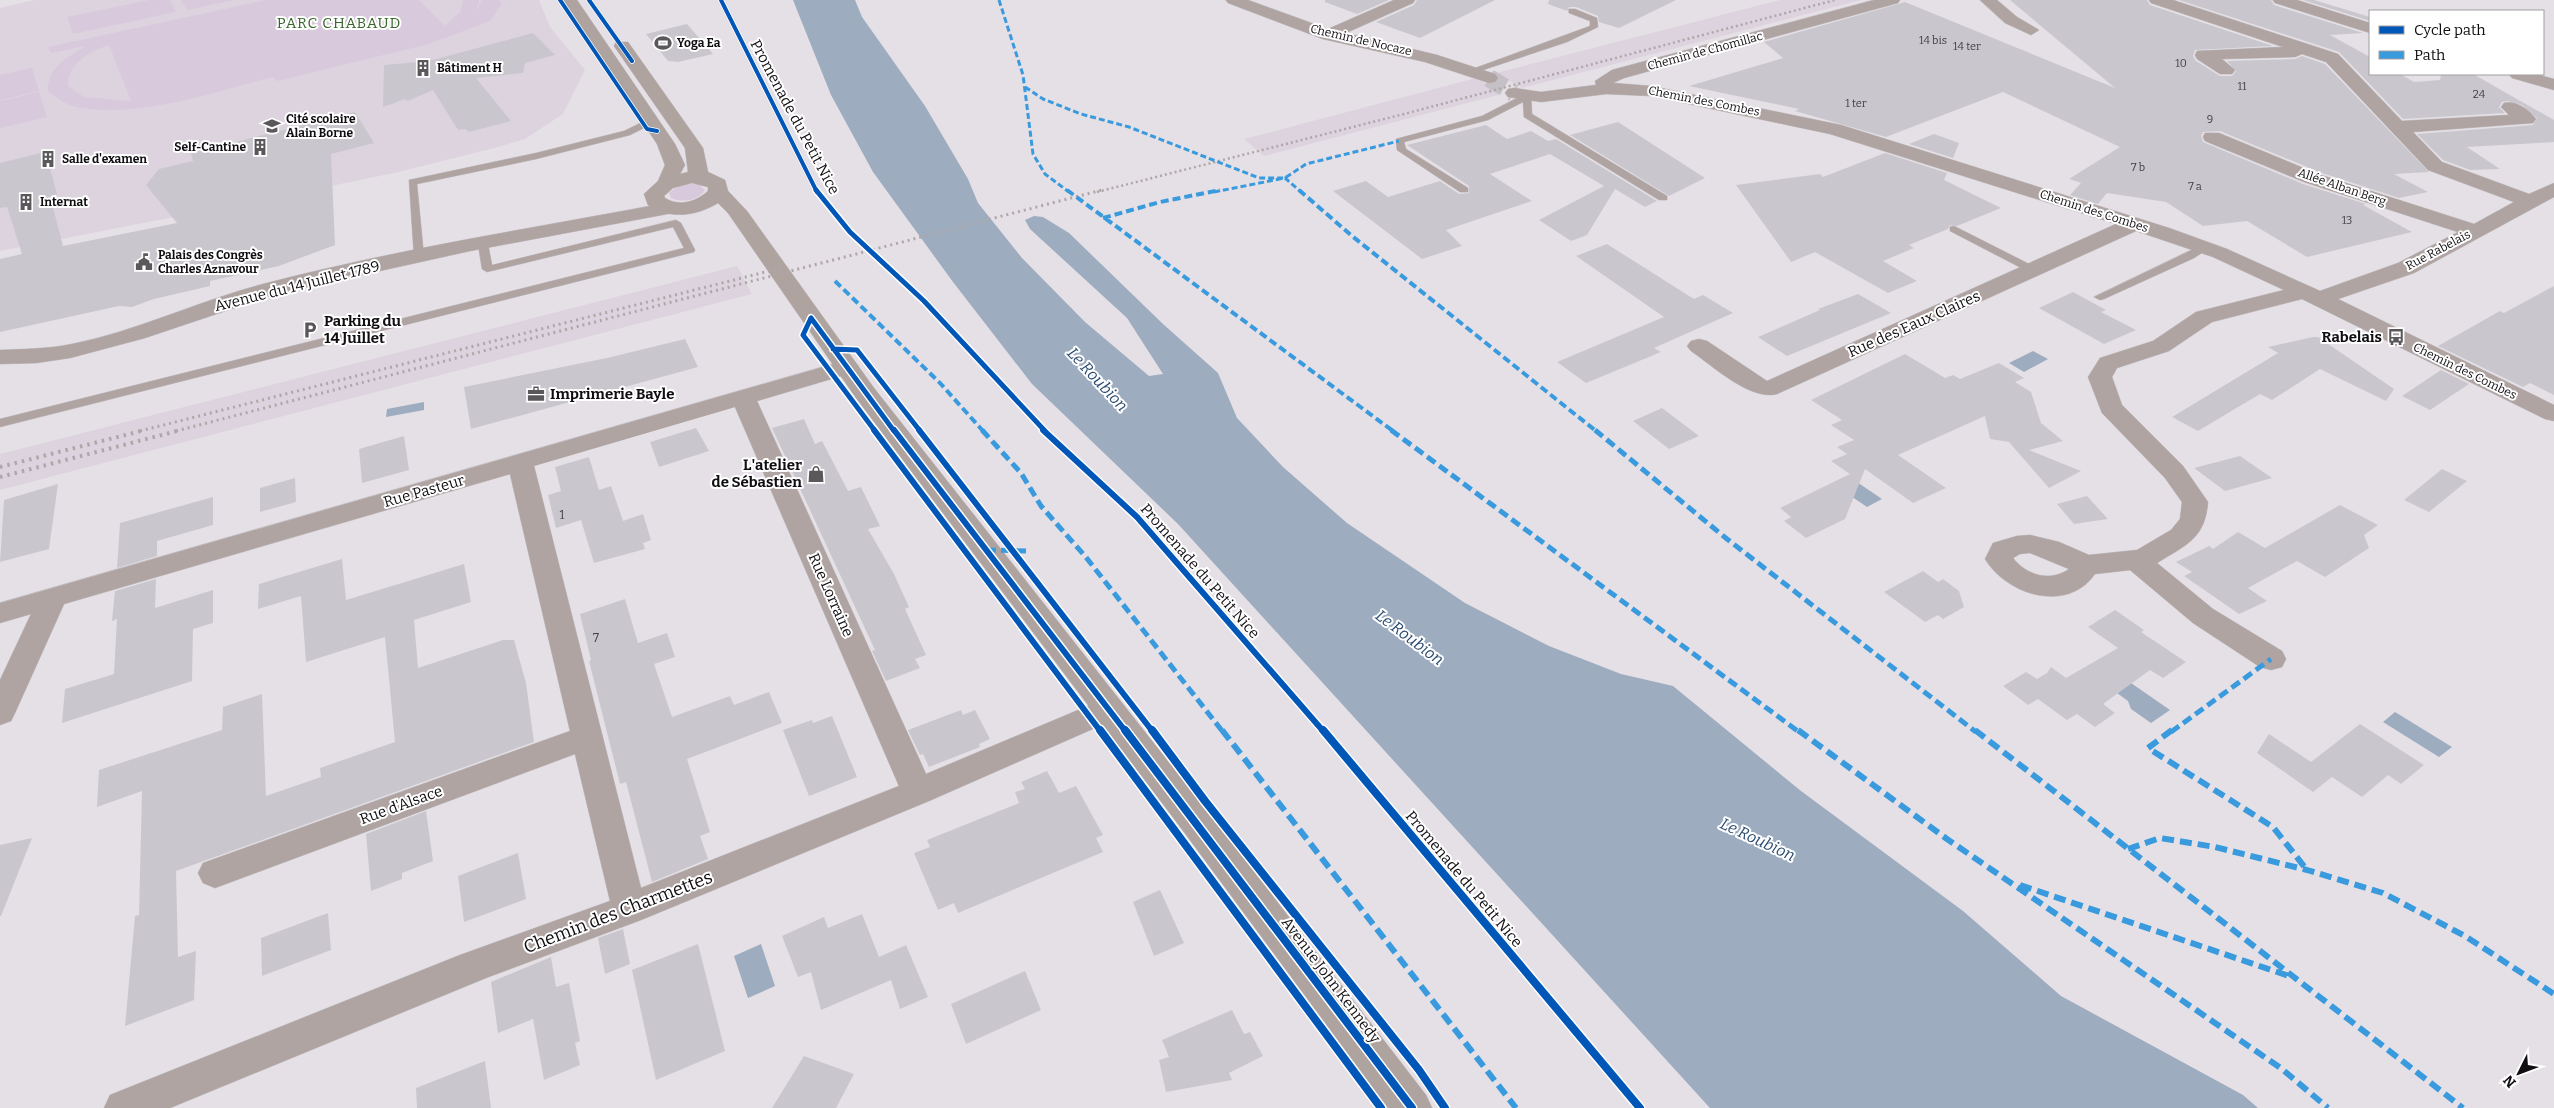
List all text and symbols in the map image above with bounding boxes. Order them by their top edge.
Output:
legend [2369,10,2544,75]
district label: PARC CHABAUD [277,14,401,32]
text: Cycle path [2414,21,2486,39]
street label: Chemin de Nocaze [1309,22,1413,58]
street label: Chemin de Chomillac [1646,29,1764,73]
sports icon: Yoga Ea [653,33,673,53]
house number: 14 bis [1919,34,1947,47]
place label: Yoga Ea [677,36,721,50]
street label: Promenade du Petit Nice [747,37,843,197]
house number: 14 ter [1953,40,1981,53]
text: Path [2414,46,2446,64]
house number: 10 [2175,57,2187,70]
building icon: Bâtiment H [413,58,433,78]
place label: Bâtiment H [437,61,503,75]
house number: 11 [2238,80,2247,93]
street label: Chemin des Combes [1647,83,1761,119]
house number: 24 [2473,88,2486,101]
house number: 1 ter [1845,97,1867,110]
place label: Cité scolaire Alain Borne [286,112,356,140]
house number: 9 [2207,113,2213,126]
school or university icon: Cité scolaire Alain Borne [262,116,282,136]
building icon: Self-Cantine [250,137,270,157]
place label: Self-Cantine [174,140,246,154]
building icon: Salle d'examen [38,149,58,169]
place label: Salle d'examen [62,152,147,166]
house number: 7 b [2131,161,2145,174]
street label: Allée Alban Berg [2296,165,2388,209]
house number: 7 a [2188,180,2202,193]
street label: Chemin des Combes [2038,187,2150,235]
building icon: Internat [16,192,36,212]
place label: Internat [40,195,88,209]
house number: 13 [2342,214,2352,227]
street label: Rue Rabelais [2403,227,2473,273]
place label: Palais des Congrès Charles Aznavour [158,248,263,276]
public building icon: Palais des Congrès Charles Aznavour [134,252,154,272]
street label: Avenue du 14 Juillet 1789 [213,257,381,315]
street label: Rue des Eaux Claires [1845,287,1983,361]
place label: Parking du 14 Juillet [324,312,402,347]
parking icon: Parking du 14 Juillet [300,320,320,340]
bus stop icon: Rabelais [2386,327,2406,347]
place label: Rabelais [2322,328,2382,346]
street label: Chemin des Combes [2411,340,2519,402]
water label: Le Roubion [1063,344,1132,415]
office icon: Imprimerie Bayle [526,384,546,404]
place label: Imprimerie Bayle [550,385,675,403]
place label: L'atelier de Sébastien [712,456,802,491]
shop icon: L'atelier de Sébastien [806,464,826,484]
street label: Rue Pasteur [381,471,467,511]
street label: Promenade du Petit Nice [1137,500,1263,642]
house number: 1 [560,508,565,522]
street label: Rue Lorraine [805,550,857,640]
water label: Le Roubion [1372,606,1447,669]
house number: 7 [593,631,599,645]
street label: Rue d'Alsace [357,782,445,828]
street label: Promenade du Petit Nice [1402,807,1526,951]
water label: Le Roubion [1717,814,1798,865]
street label: Chemin des Charmettes [520,866,716,958]
street label: Avenue John Kennedy [1278,914,1384,1047]
north arrow [2494,1048,2544,1098]
text: N [2500,1072,2520,1091]

